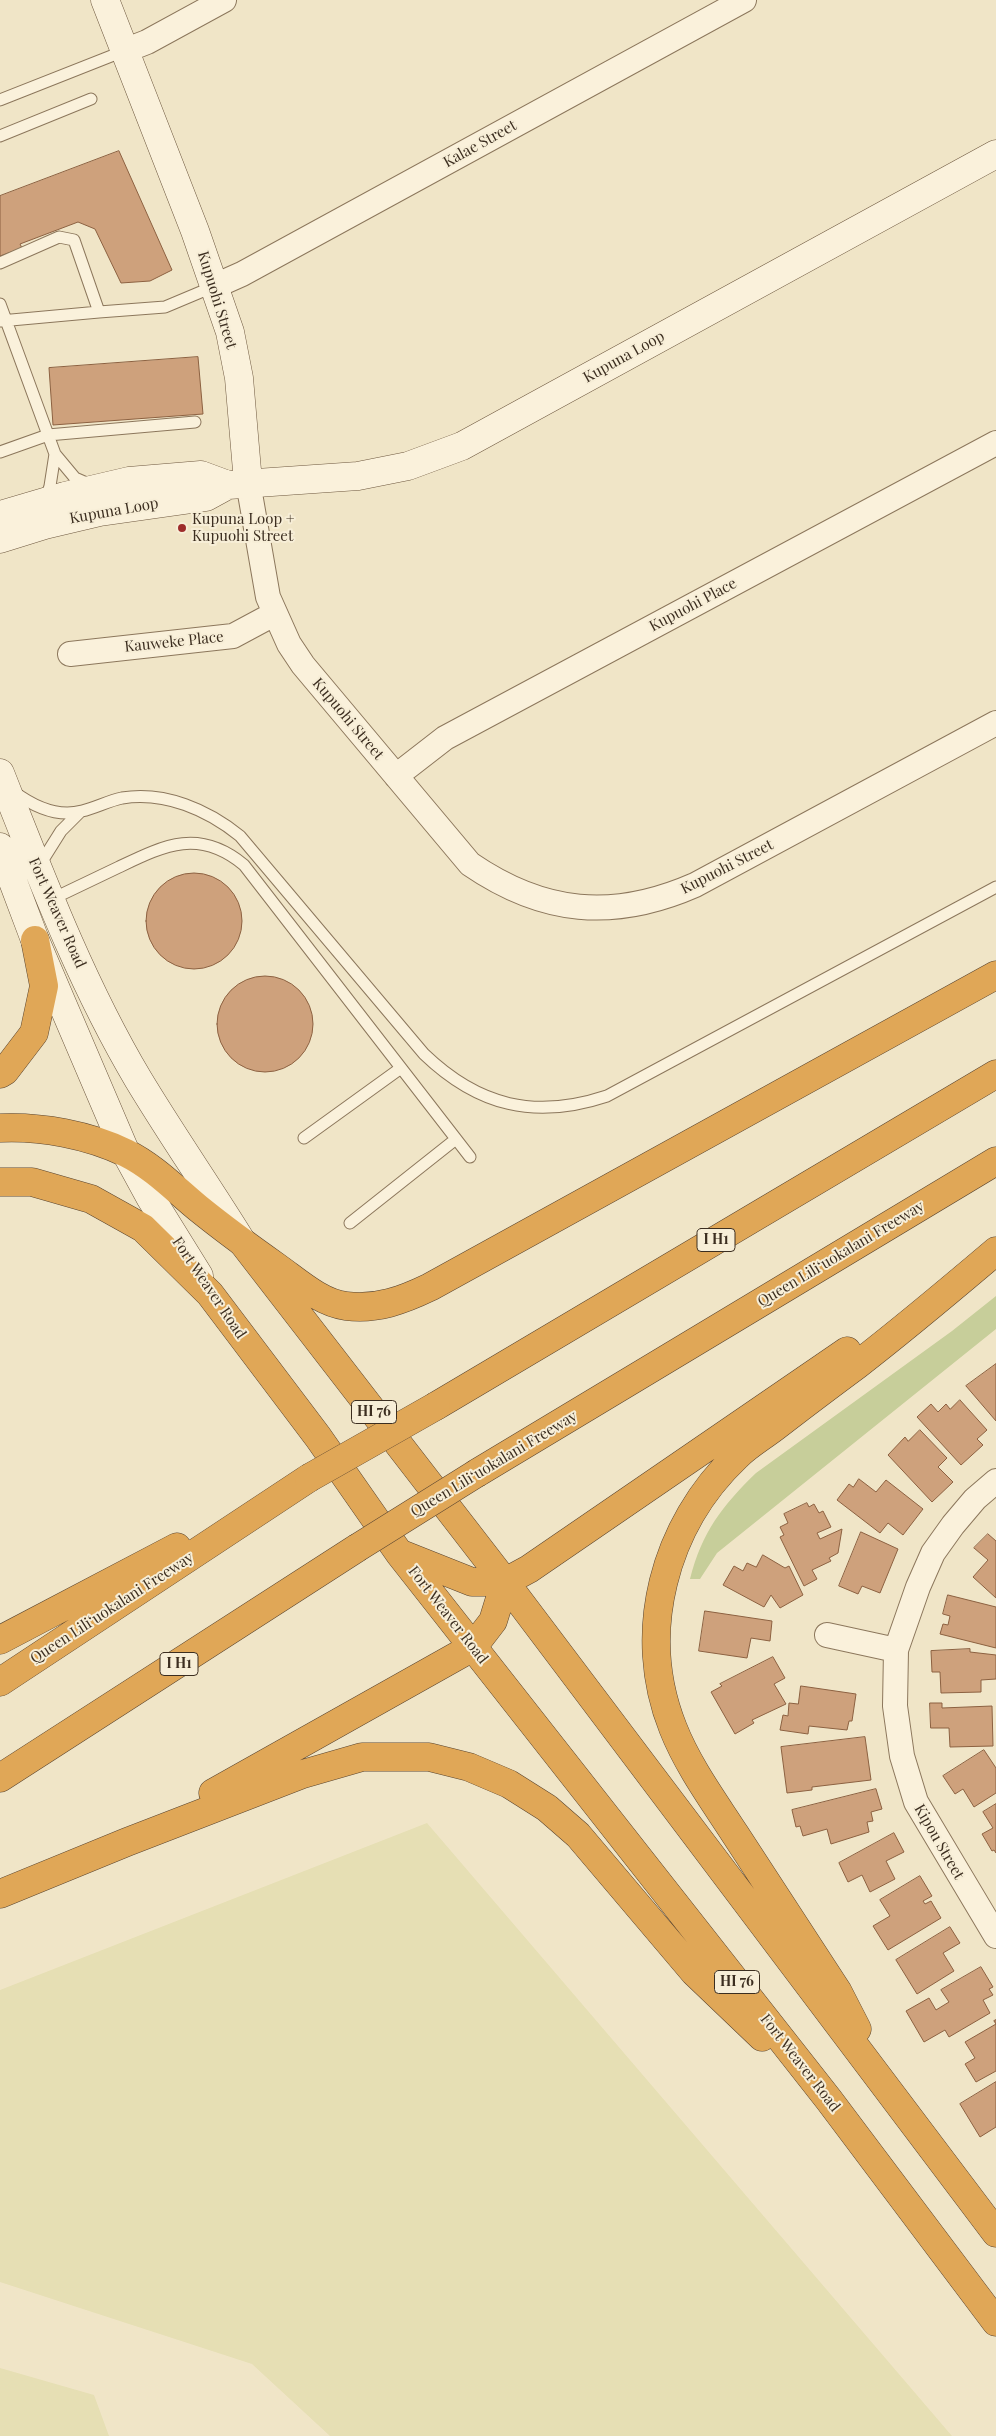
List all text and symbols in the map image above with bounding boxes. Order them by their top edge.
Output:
street label: Kalae Street [440,117,520,171]
street label: Kupuohi Street [194,249,240,351]
street label: Kupuna Loop [580,327,668,387]
street label: Kupuna Loop [68,494,160,528]
place label: Kupuna Loop + Kupuohi Street [192,510,295,545]
marker: Kupuna Loop + Kupuohi Street [176,522,188,534]
street label: Kupuohi Place [646,574,740,636]
street label: Kauweke Place [124,628,224,656]
street label: Kupuohi Street [309,674,387,764]
street label: Kupuohi Street [678,836,776,898]
street label: Fort Weaver Road [25,855,89,971]
street label: Queen Liliʻuokalani Freeway [754,1197,928,1311]
road number: I H1 [697,1228,735,1252]
street label: Fort Weaver Road [168,1234,250,1342]
road number: HI 76 [352,1400,396,1424]
street label: Queen Liliʻuokalani Freeway [407,1407,581,1521]
street label: Queen Liliʻuokalani Freeway [27,1548,197,1668]
street label: Fort Weaver Road [404,1563,492,1667]
road number: I H1 [160,1652,198,1676]
street label: Kipou Street [910,1801,968,1883]
road number: HI 76 [714,1970,760,1994]
street label: Fort Weaver Road [756,2011,844,2115]

